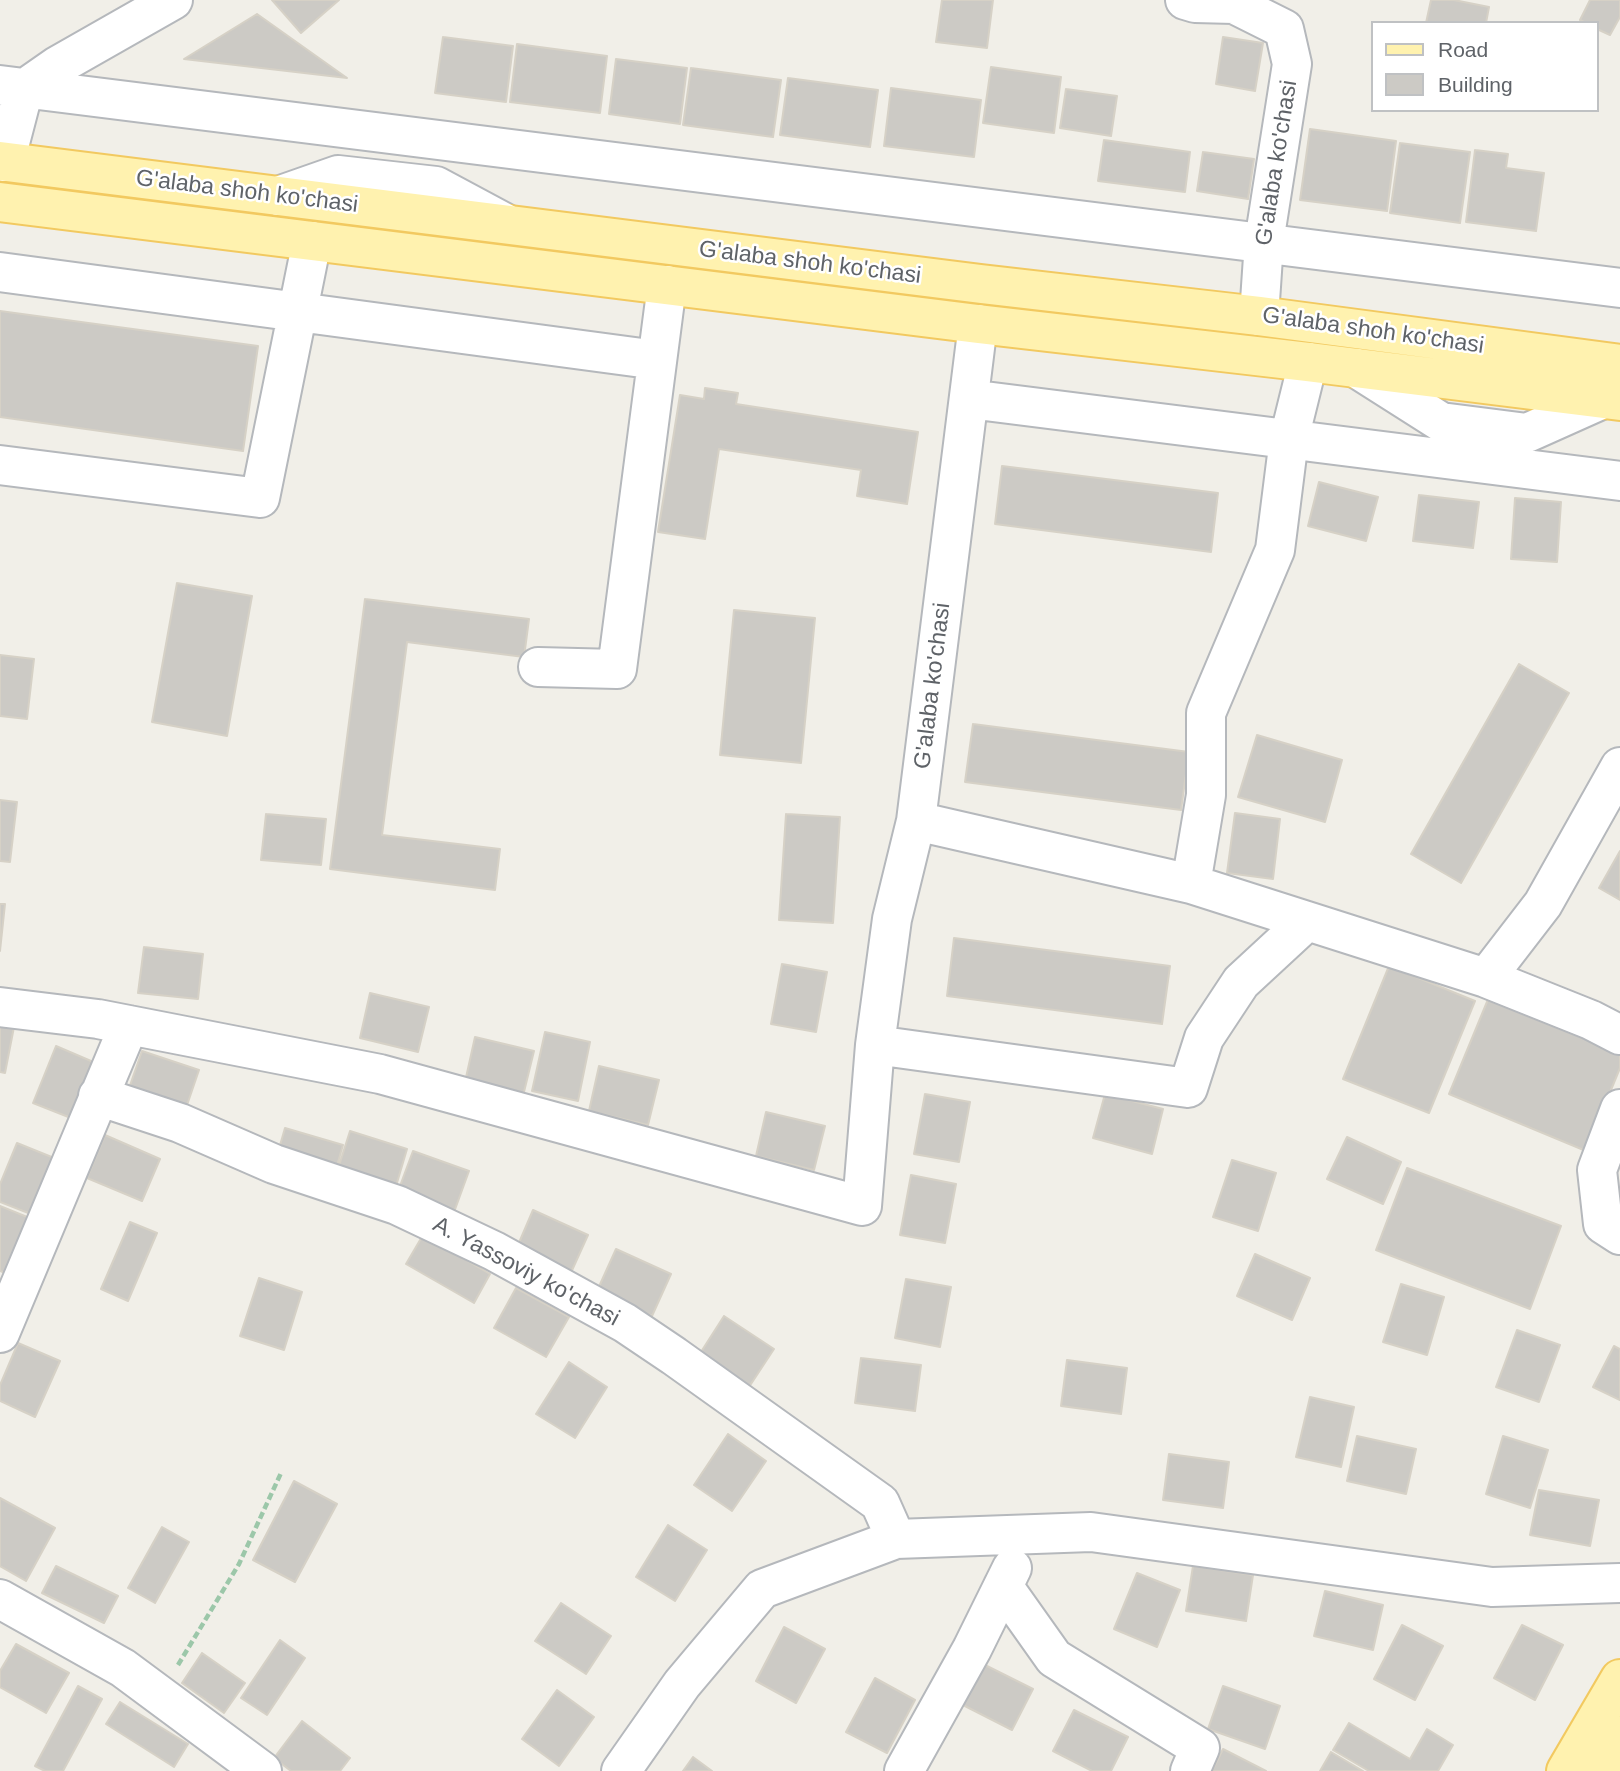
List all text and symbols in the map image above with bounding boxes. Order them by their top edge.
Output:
legend [1372,21,1599,112]
text: Road [1438,38,1488,61]
text: Building [1438,73,1513,96]
street label: G'alaba ko'chasi [1250,78,1304,248]
street label: G'alaba shoh ko'chasi [134,165,360,219]
street label: G'alaba shoh ko'chasi [697,236,923,290]
street label: G'alaba shoh ko'chasi [1260,302,1486,360]
street label: G'alaba ko'chasi [909,601,957,771]
street label: A. Yassoviy ko'chasi [428,1211,624,1333]

